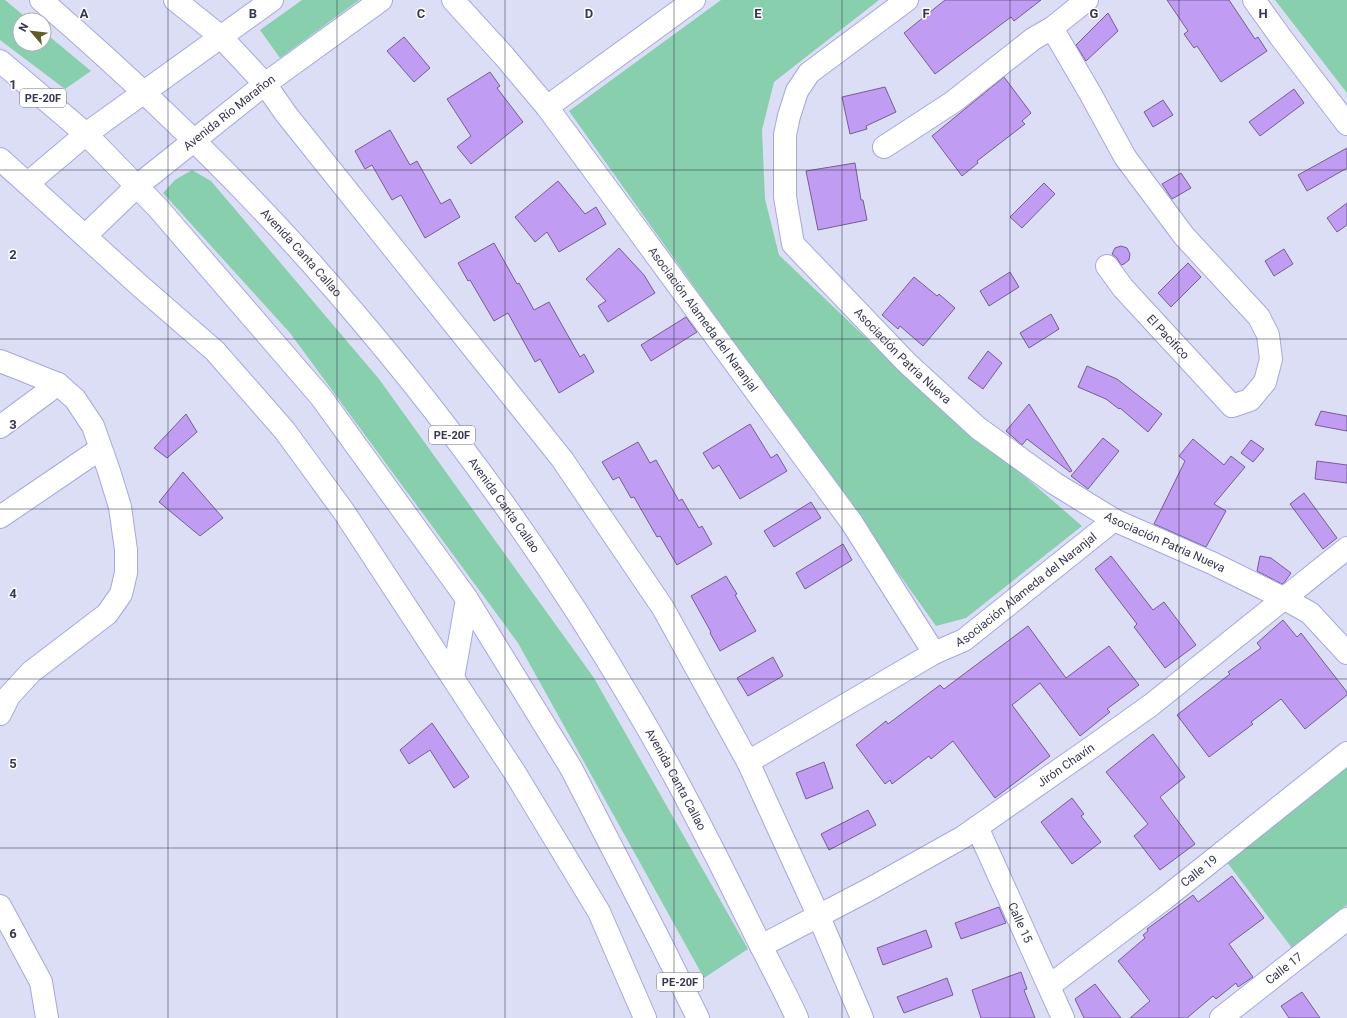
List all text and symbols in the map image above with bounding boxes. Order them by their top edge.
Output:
text: A [80,6,89,21]
text: B [249,6,257,21]
text: C [417,6,426,21]
text: D [585,6,593,21]
text: E [754,6,762,21]
text: F [922,6,930,21]
text: G [1090,6,1099,21]
text: H [1258,6,1268,21]
north arrow [12,12,52,52]
text: N [16,21,31,34]
street label: Avenida Río Marañon [181,72,278,153]
text: 1 [9,77,17,92]
road number: PE-20F [20,89,66,107]
street label: Avenida Canta Callao [258,206,345,300]
street label: Asociación Alameda del Naranjal [645,244,761,395]
text: 2 [9,247,17,262]
street label: Asociación Patria Nueva [851,305,954,407]
street label: El Pacifico [1144,312,1192,362]
text: 3 [9,417,17,432]
road number: PE-20F [429,426,475,444]
street label: Avenida Canta Callao [465,455,543,556]
street label: Asociación Patria Nueva [1102,509,1227,575]
street label: Asociación Alameda del Naranjal [953,530,1099,650]
text: 4 [9,586,17,601]
street label: Avenida Canta Callao [642,726,709,833]
street label: Jirón Chavín [1035,741,1097,790]
text: 5 [9,756,17,771]
street label: Calle 19 [1178,852,1220,890]
street label: Calle 15 [1005,900,1035,945]
text: 6 [9,926,17,941]
street label: Calle 17 [1263,950,1305,987]
road number: PE-20F [657,973,703,991]

